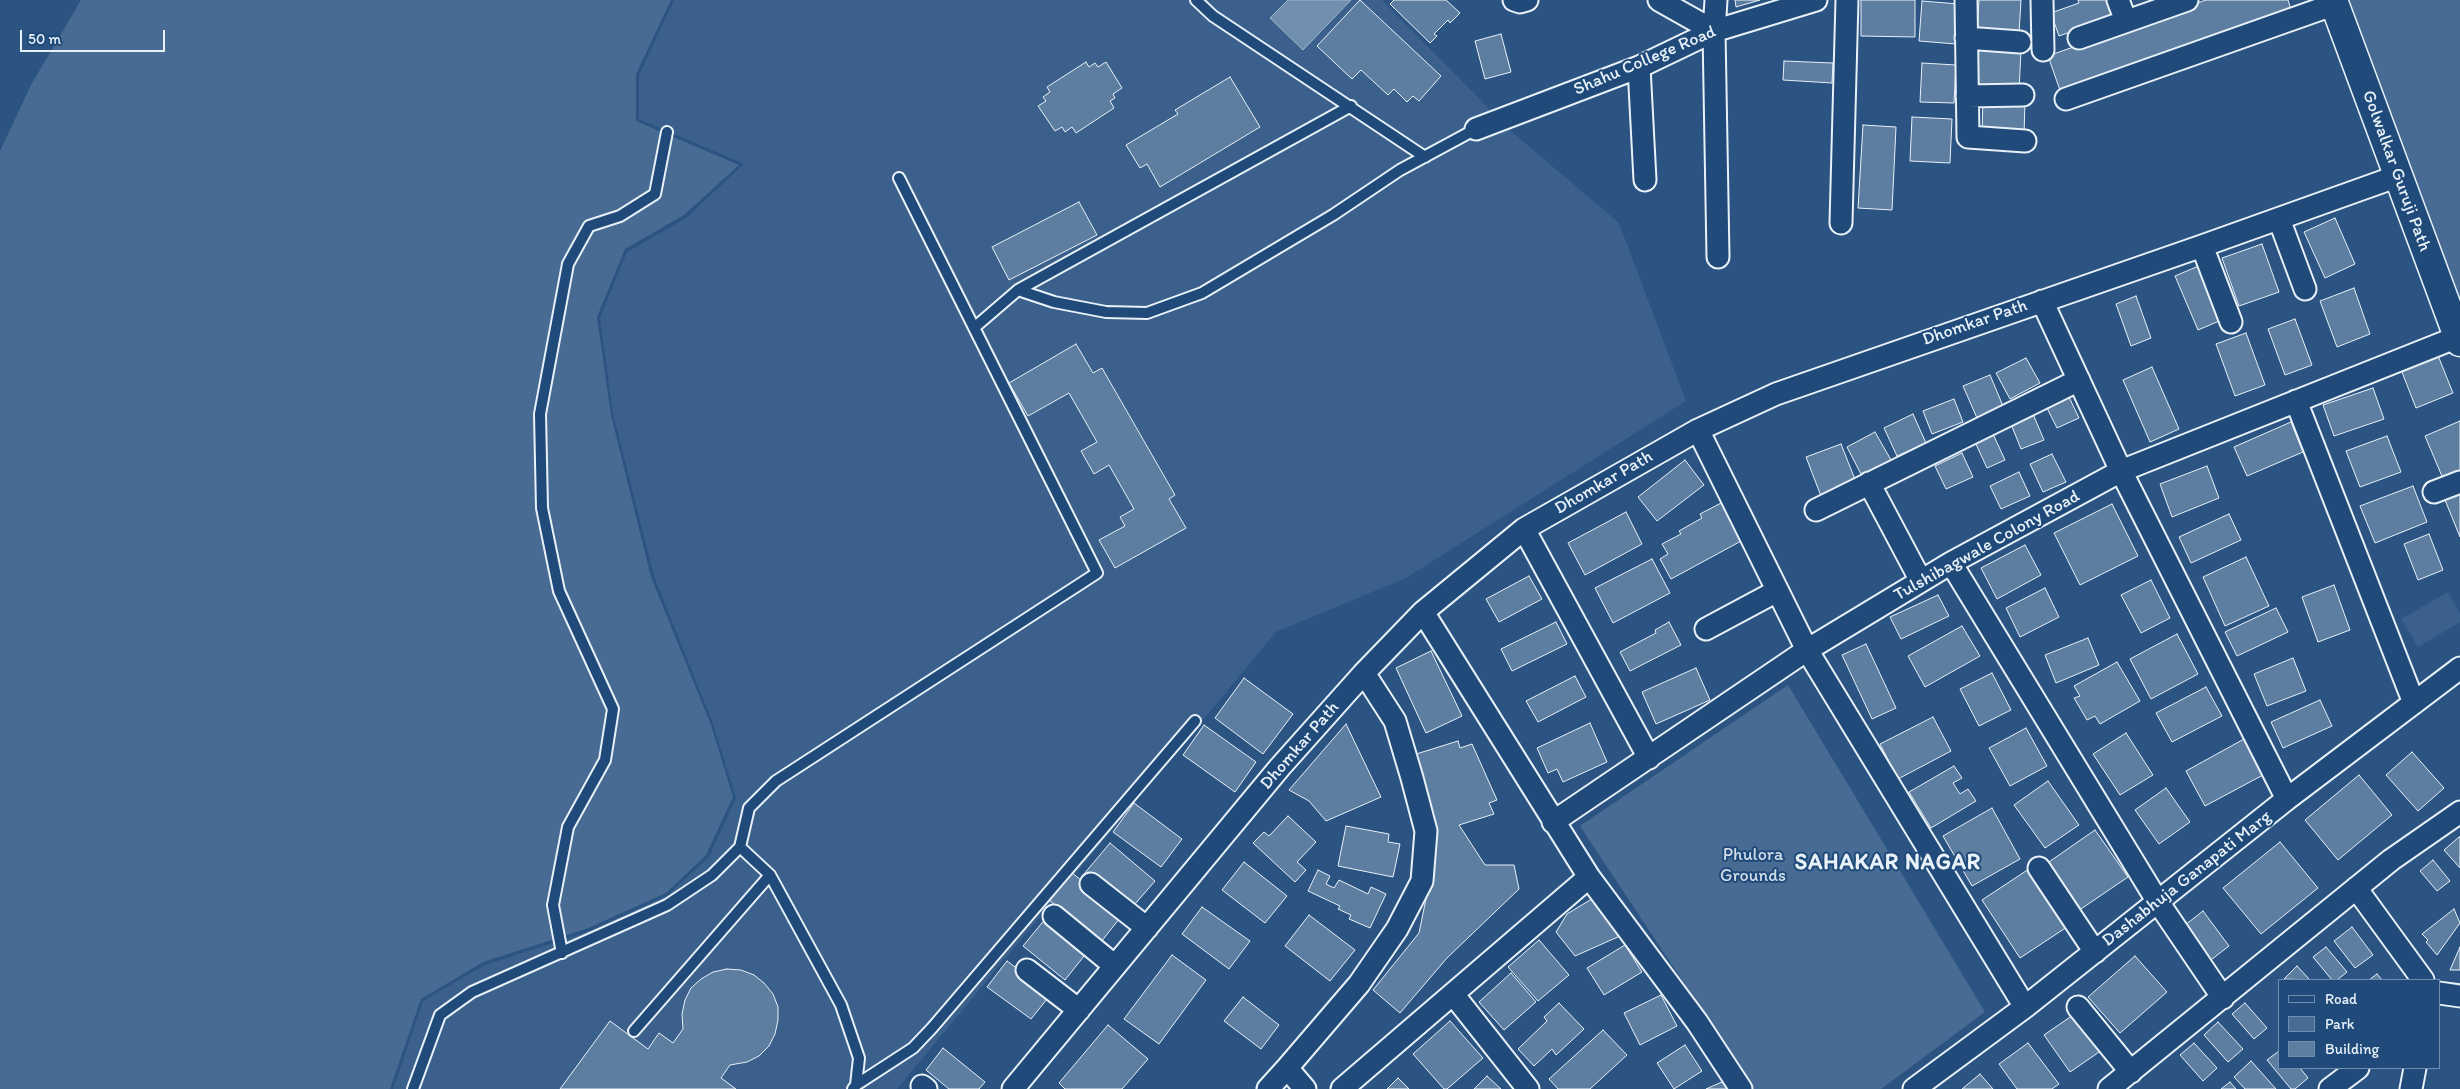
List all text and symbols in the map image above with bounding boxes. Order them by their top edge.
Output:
scale bar [22,20,168,52]
street label: Shahu College Road [1571,21,1719,101]
text: 50 m [28,30,61,48]
street label: Golwalkar Guruji Path [2357,88,2435,254]
street label: Dhomkar Path [1920,295,2030,351]
street label: Dhomkar Path [1551,446,1657,520]
street label: Tulshibagwale Colony Road [1890,486,2084,606]
street label: Dhomkar Path [1256,698,1344,794]
street label: Dashabhuja Ganapati Marg [2098,806,2276,952]
park label: Phulora Grounds [1720,844,1786,886]
district label: SAHAKAR NAGAR [1793,850,1983,876]
legend [2278,979,2440,1069]
text: Road [2325,990,2357,1008]
text: Park [2325,1015,2355,1033]
text: Building [2325,1040,2379,1058]

